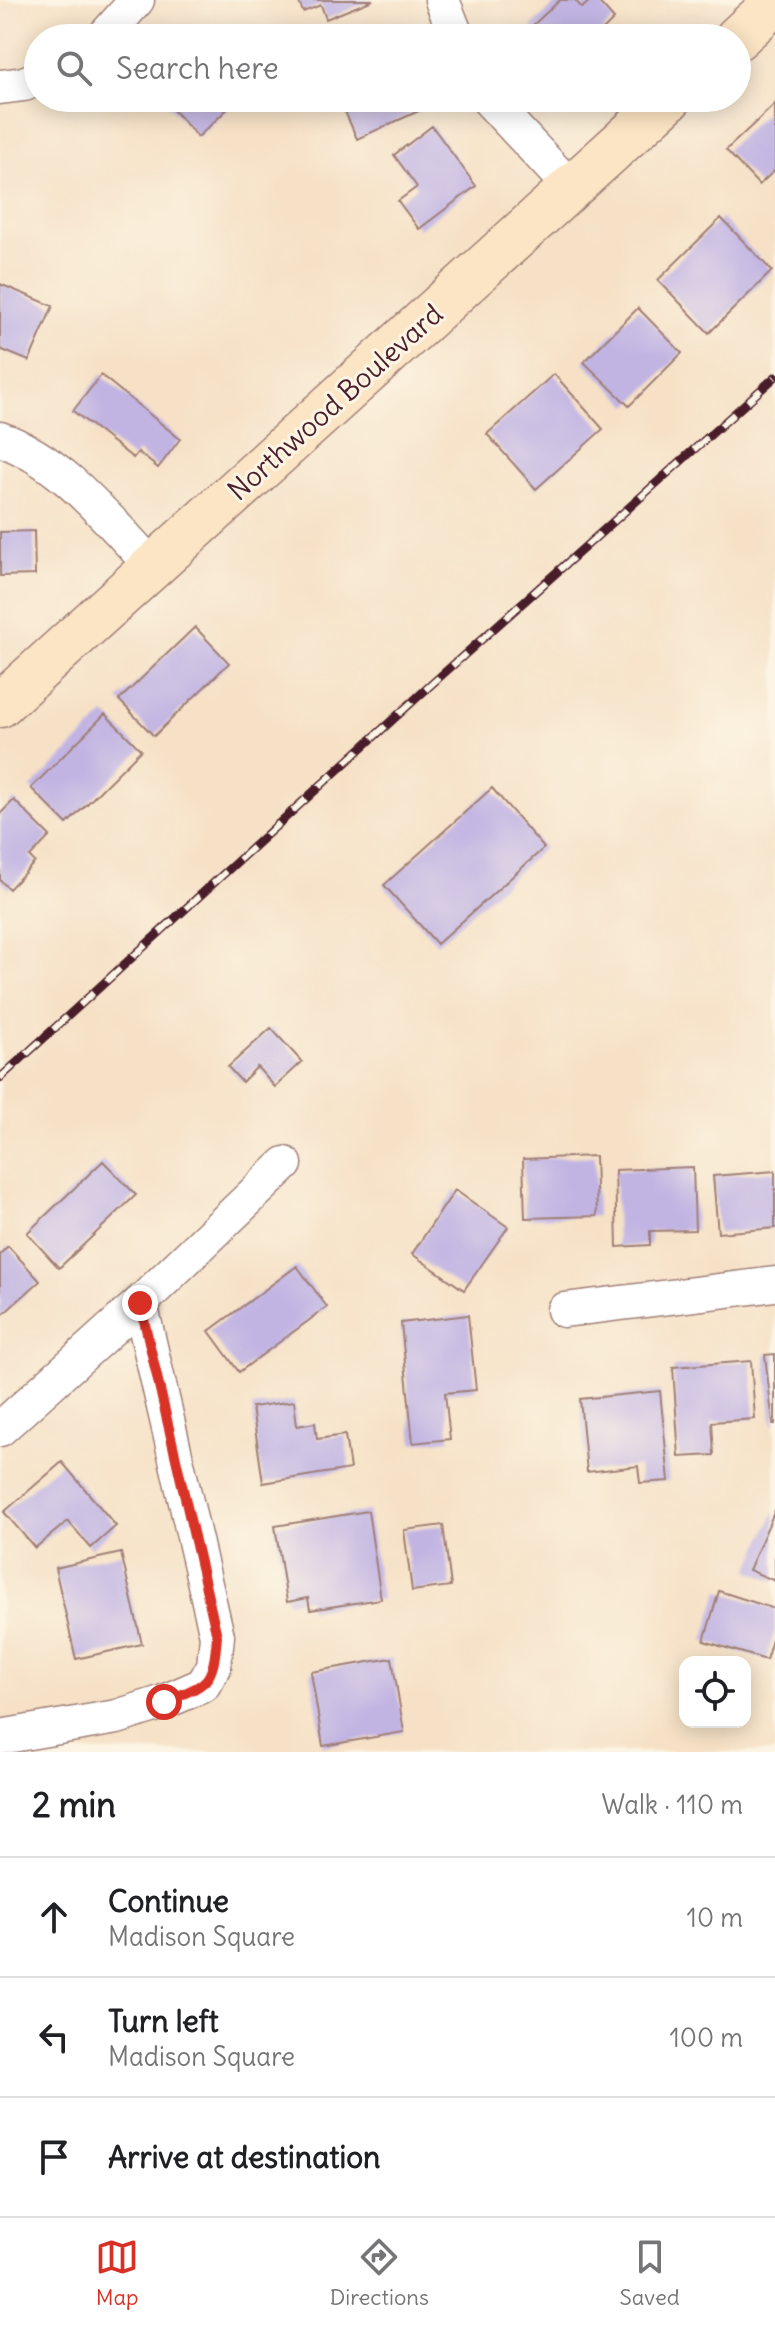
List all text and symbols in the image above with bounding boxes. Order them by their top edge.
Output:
search box [24,24,751,112]
icon: search [52,46,96,90]
text: Search here [116,49,279,87]
street label: Northwood Boulevard [220,296,450,508]
route end [122,1285,158,1321]
map controls [679,1656,751,1728]
button: locate [679,1656,751,1728]
route start [146,1684,182,1720]
text: 2 min [32,1783,116,1826]
text: Walk · 110 m [601,1788,743,1821]
text: Continue [108,1882,229,1920]
icon: ahead [32,1895,76,1939]
text: 10 m [687,1901,743,1934]
text: Madison Square [108,1920,295,1953]
text: Turn left [108,2002,219,2040]
icon: left [32,2015,76,2059]
text: 100 m [669,2021,743,2054]
text: Madison Square [108,2040,295,2073]
icon: arrive [32,2135,76,2179]
text: Arrive at destination [108,2138,380,2176]
tab: Map [95,2235,139,2311]
tab: Directions [330,2235,429,2311]
tab: Saved [619,2235,680,2311]

